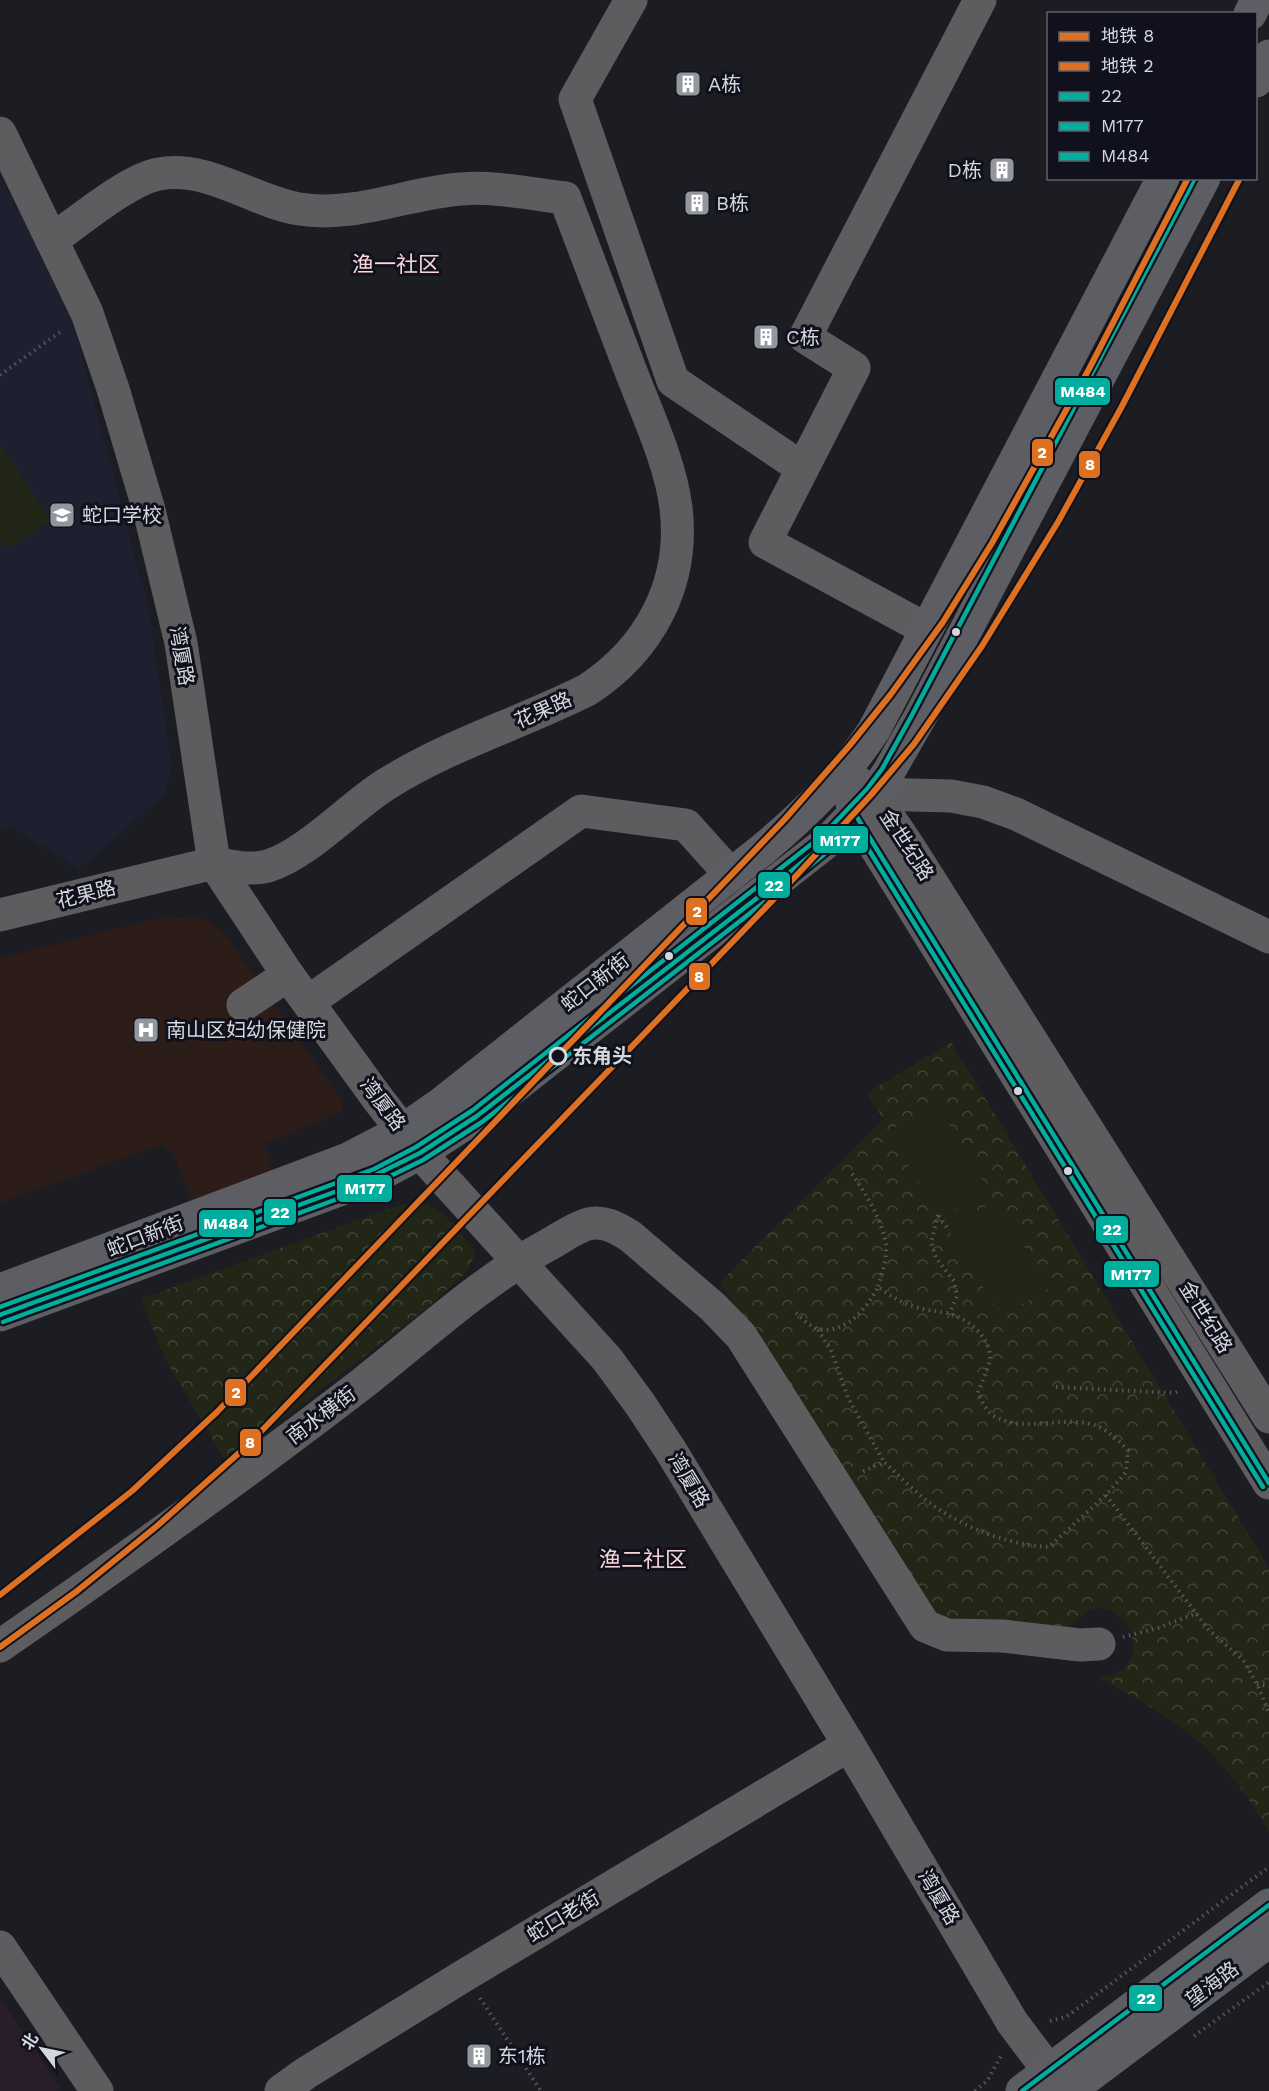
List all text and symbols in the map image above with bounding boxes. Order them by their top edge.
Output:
legend [1047,12,1257,180]
text: 地铁 8 [1101,25,1154,46]
text: 地铁 2 [1101,55,1154,76]
building icon: A栋 [673,69,703,99]
place label: A栋 [708,72,741,96]
text: 22 [1101,85,1122,106]
text: M177 [1101,115,1144,136]
text: M484 [1101,145,1149,166]
building icon: D栋 [987,155,1017,185]
place label: D栋 [948,158,982,182]
building icon: B栋 [682,188,712,218]
place label: B栋 [716,191,749,215]
district label: 渔一社区 [352,252,440,277]
building icon: C栋 [751,322,781,352]
place label: C栋 [786,325,820,349]
line badge: M484 [1054,377,1111,406]
text: M484 [1060,382,1106,401]
line badge: 2 [1031,438,1054,467]
text: 2 [1037,443,1047,462]
line badge: 8 [1078,450,1101,479]
text: 8 [1085,455,1095,474]
school or university icon: 蛇口学校 [47,500,77,530]
place label: 蛇口学校 [82,503,162,527]
street label: 湾厦路 [165,624,199,688]
unlabelled marker [950,626,962,638]
street label: 花果路 [511,687,575,733]
street label: 金世纪路 [875,805,939,885]
line badge: M177 [812,825,869,854]
text: M177 [820,831,861,850]
line badge: 22 [757,871,791,899]
street label: 花果路 [54,875,118,913]
text: 22 [764,876,784,895]
line badge: 2 [685,897,708,926]
text: 2 [692,902,702,921]
street label: 蛇口新街 [556,948,634,1016]
unlabelled marker [663,950,675,962]
line badge: 8 [688,962,711,991]
text: 8 [694,967,704,986]
hospital icon: 南山区妇幼保健院 [131,1015,161,1045]
place label: 南山区妇幼保健院 [166,1018,326,1042]
place label: 东角头 [572,1044,632,1068]
marker: 东角头 [549,1047,567,1065]
street label: 湾厦路 [355,1073,411,1135]
unlabelled marker [1012,1085,1024,1097]
unlabelled marker [1062,1165,1074,1177]
line badge: M177 [336,1174,393,1203]
text: M177 [345,1179,386,1198]
line badge: 22 [263,1198,297,1226]
text: 22 [270,1203,290,1222]
line badge: M484 [198,1209,255,1238]
street label: 蛇口新街 [103,1210,187,1262]
text: M484 [203,1214,249,1233]
line badge: 22 [1095,1215,1129,1244]
text: 22 [1102,1220,1122,1239]
line badge: M177 [1103,1260,1160,1288]
text: M177 [1111,1265,1152,1284]
street label: 金世纪路 [1175,1277,1237,1357]
line badge: 2 [224,1378,247,1407]
street label: 南水横街 [282,1381,360,1449]
text: 2 [231,1383,241,1402]
line badge: 8 [239,1428,262,1457]
text: 8 [245,1433,255,1452]
street label: 湾厦路 [663,1448,715,1512]
district label: 渔二社区 [599,1547,687,1572]
street label: 湾厦路 [913,1865,965,1929]
street label: 蛇口老街 [523,1885,603,1947]
street label: 望海路 [1181,1956,1243,2012]
line badge: 22 [1128,1984,1163,2012]
text: 22 [1136,1989,1156,2008]
north arrow [12,2019,72,2079]
text: 北 [17,2029,42,2053]
building icon: 东1栋 [464,2041,494,2071]
place label: 东1栋 [498,2044,546,2068]

